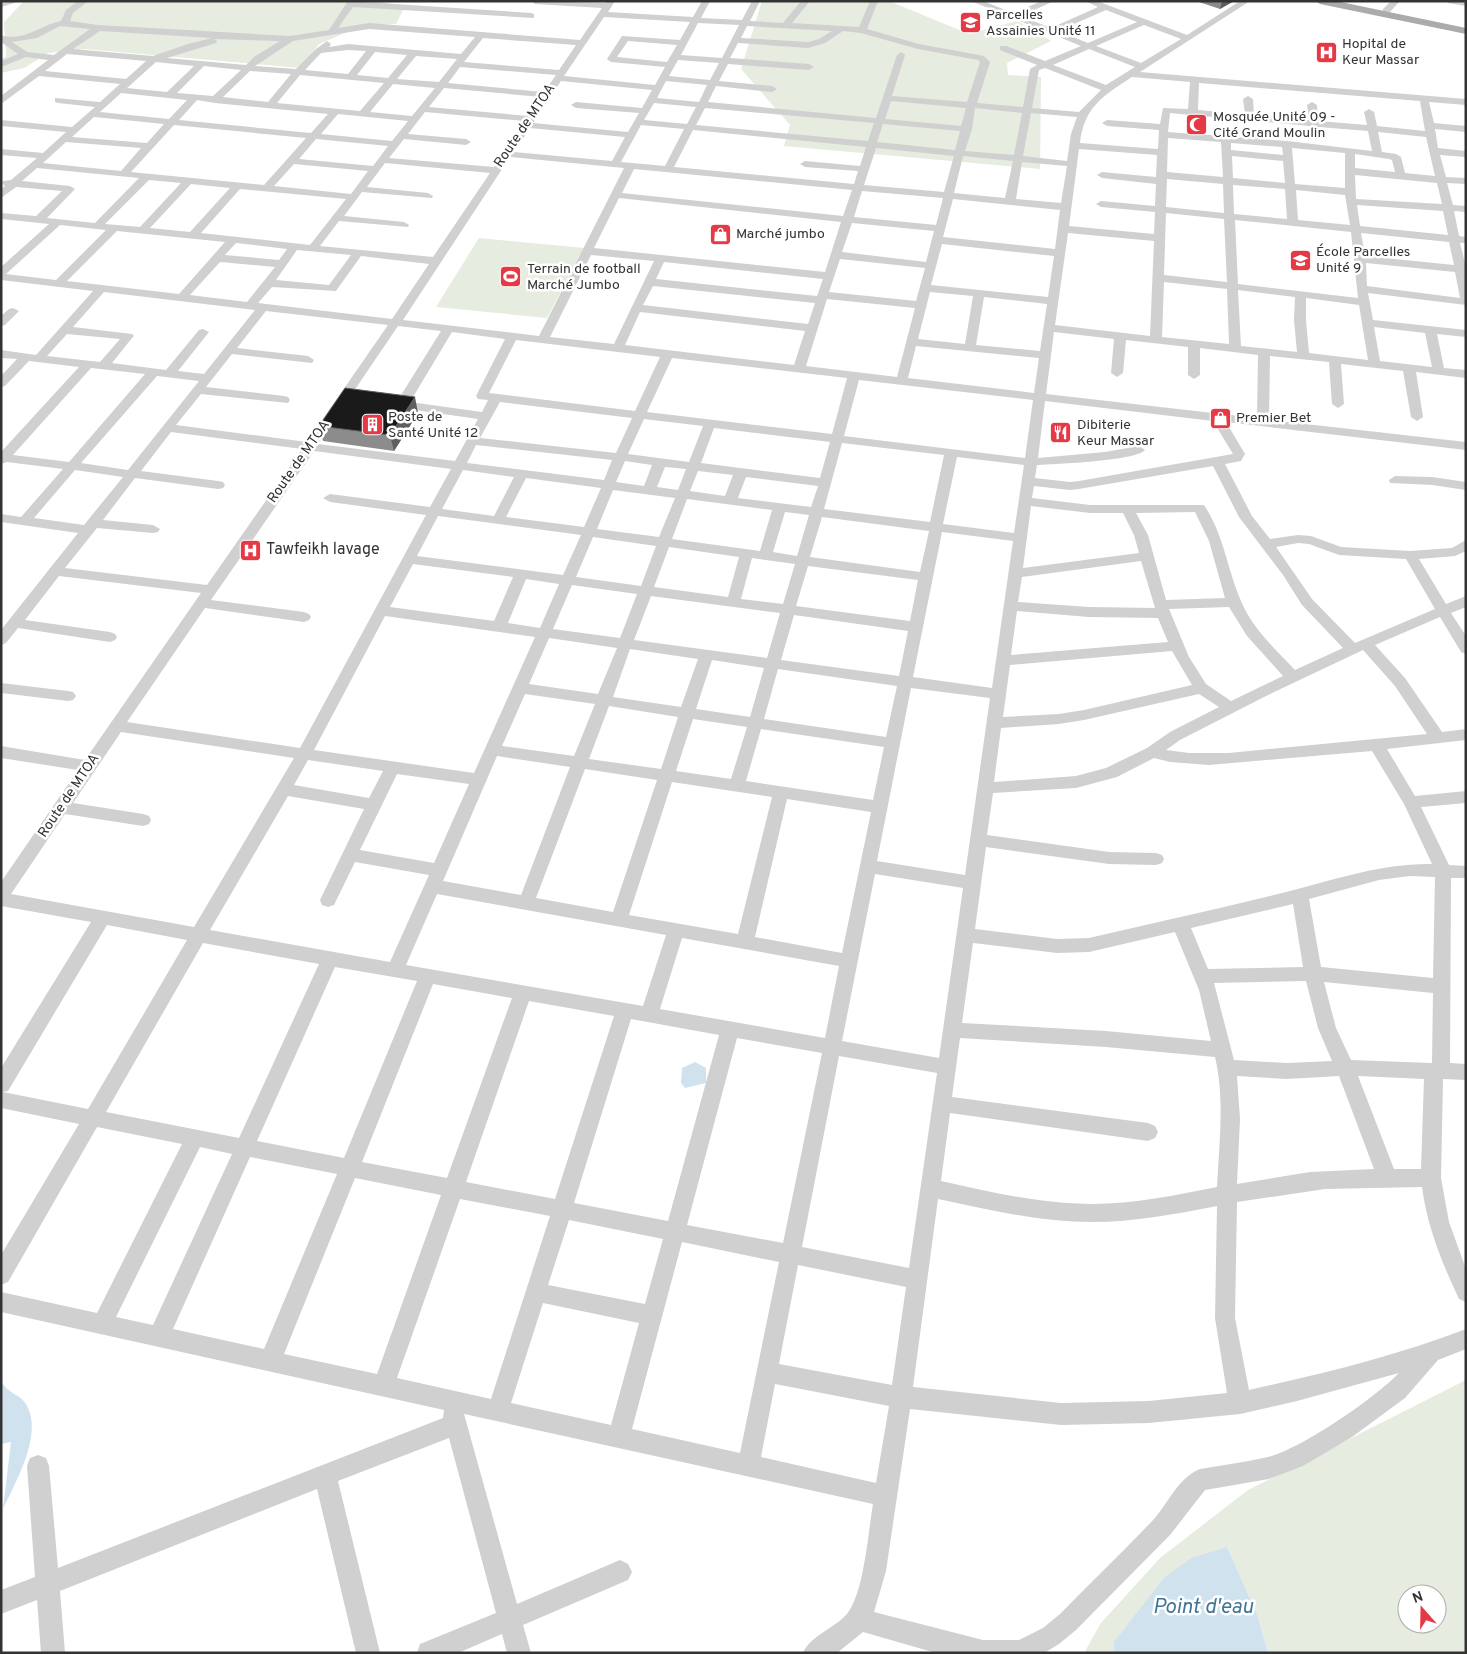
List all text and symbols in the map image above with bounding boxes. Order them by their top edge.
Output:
place label: Parcelles Assainies Unité 11 [986,7,1096,40]
school or university icon: Parcelles Assainies Unité 11 [958,11,982,35]
place label: Hopital de Keur Massar [1342,36,1420,69]
hospital icon: Hopital de Keur Massar [1314,40,1338,64]
street label: Route de MTOA [491,81,559,171]
place label: Mosquée Unité 09 - Cité Grand Moulin [1213,109,1336,142]
mosque icon: Mosquée Unité 09 - Cité Grand Moulin [1185,113,1209,137]
shop icon: Marché jumbo [708,222,732,246]
place label: Marché jumbo [736,226,825,243]
place label: École Parcelles Unité 9 [1316,243,1410,277]
school or university icon: École Parcelles Unité 9 [1288,248,1312,272]
place label: Terrain de football Marché Jumbo [527,261,641,294]
sports icon: Terrain de football Marché Jumbo [499,265,523,289]
shop icon: Premier Bet [1208,406,1232,430]
place label: Poste de Santé Unité 12 [388,409,478,442]
place label: Premier Bet [1236,410,1311,427]
building icon: Poste de Santé Unité 12 [360,413,384,437]
street label: Route de MTOA [264,417,334,507]
place label: Dibiterie Keur Massar [1077,417,1155,450]
restaurant icon: Dibiterie Keur Massar [1049,421,1073,445]
hospital icon: Tawfeikh lavage [238,538,262,562]
place label: Tawfeikh lavage [266,540,380,560]
street label: Route de MTOA [35,751,103,841]
north arrow [1397,1584,1447,1634]
text: N [1410,1588,1426,1608]
water label: Point d'eau [1153,1594,1254,1621]

